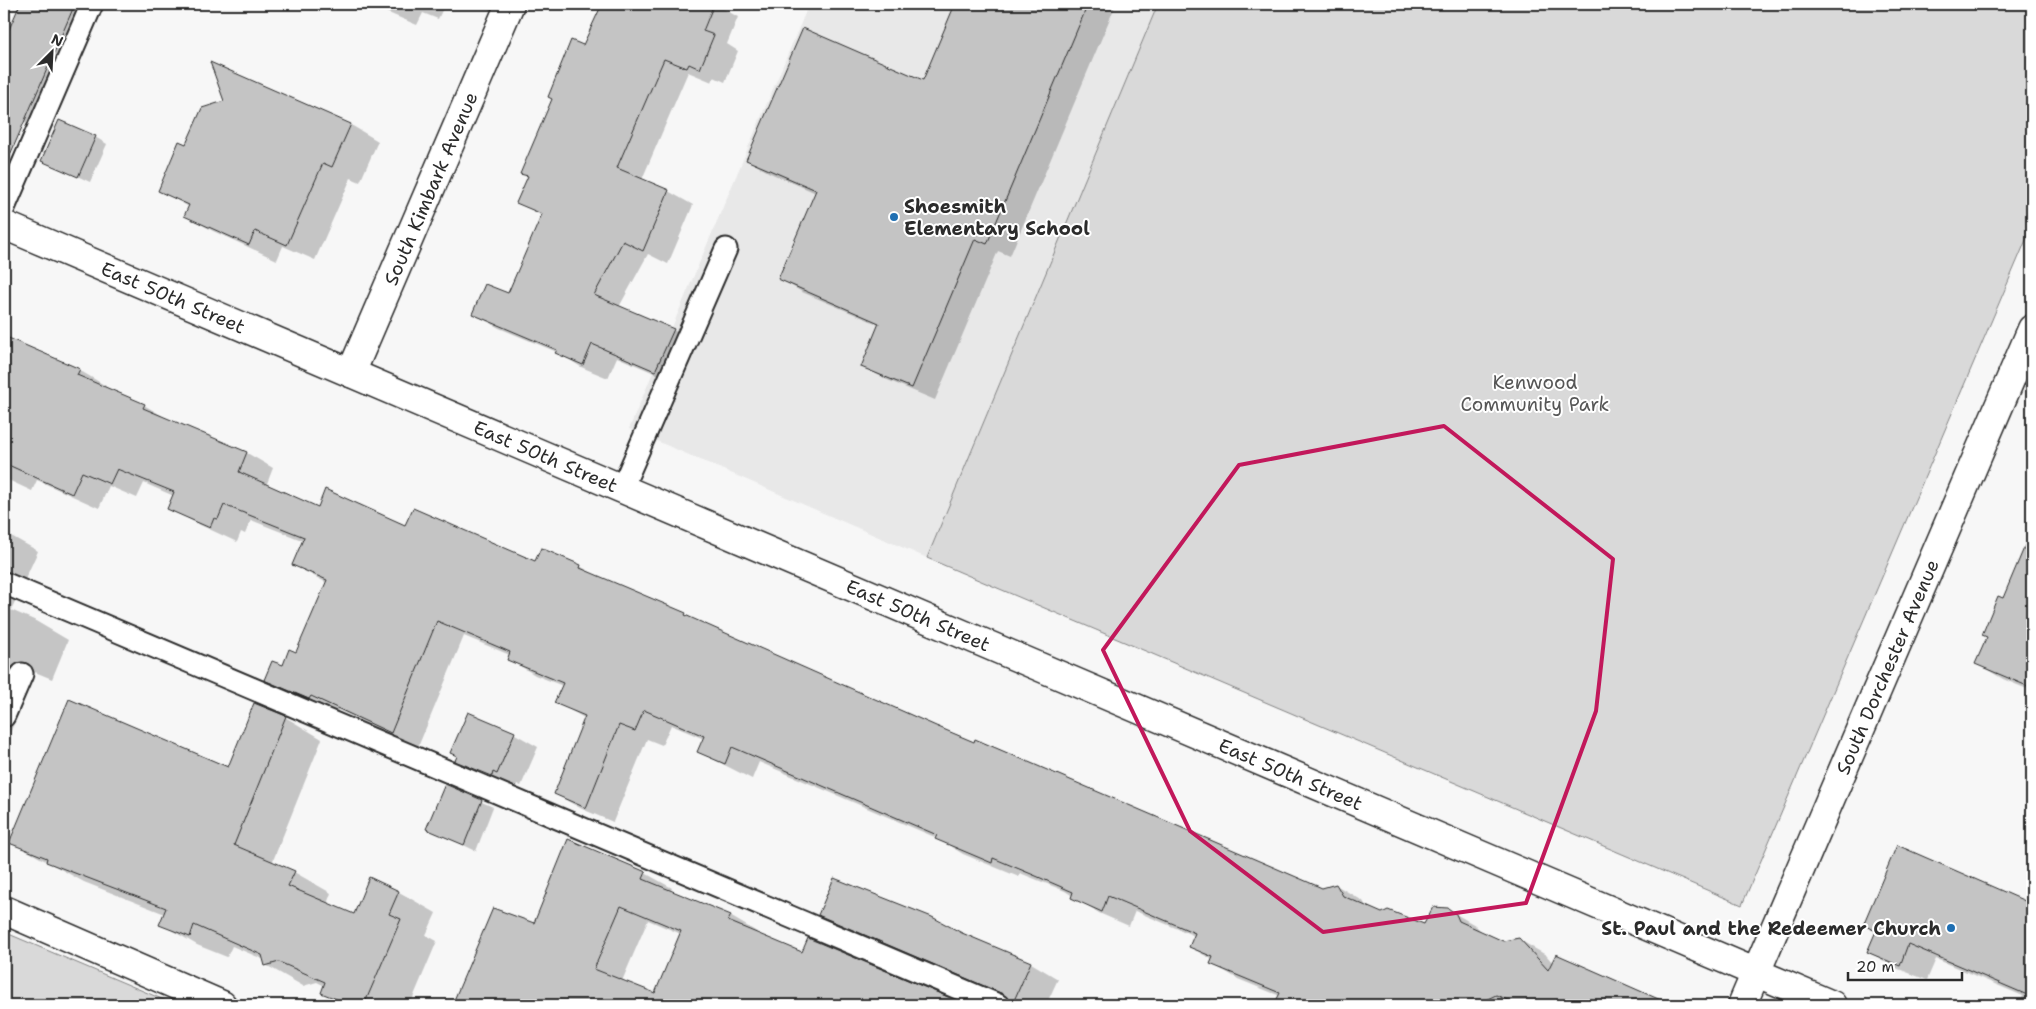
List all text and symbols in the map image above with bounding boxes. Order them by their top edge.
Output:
north arrow [28,28,78,78]
text: N [49,30,66,51]
street label: South Kimbark Avenue [378,88,483,289]
place label: Shoesmith Elementary School [904,194,1090,241]
marker: Shoesmith Elementary School [888,211,900,223]
street label: East 50th Street [97,255,249,339]
park label: Kenwood Community Park [1461,370,1610,417]
street label: East 50th Street [470,414,622,498]
street label: South Dorchester Avenue [1830,555,1944,778]
street label: East 50th Street [842,573,994,657]
street label: East 50th Street [1215,732,1367,816]
place label: St. Paul and the Redeemer Church [1601,916,1941,941]
marker: St. Paul and the Redeemer Church [1945,922,1957,934]
scale bar [1848,949,1962,981]
text: 20 m [1856,957,1895,977]

